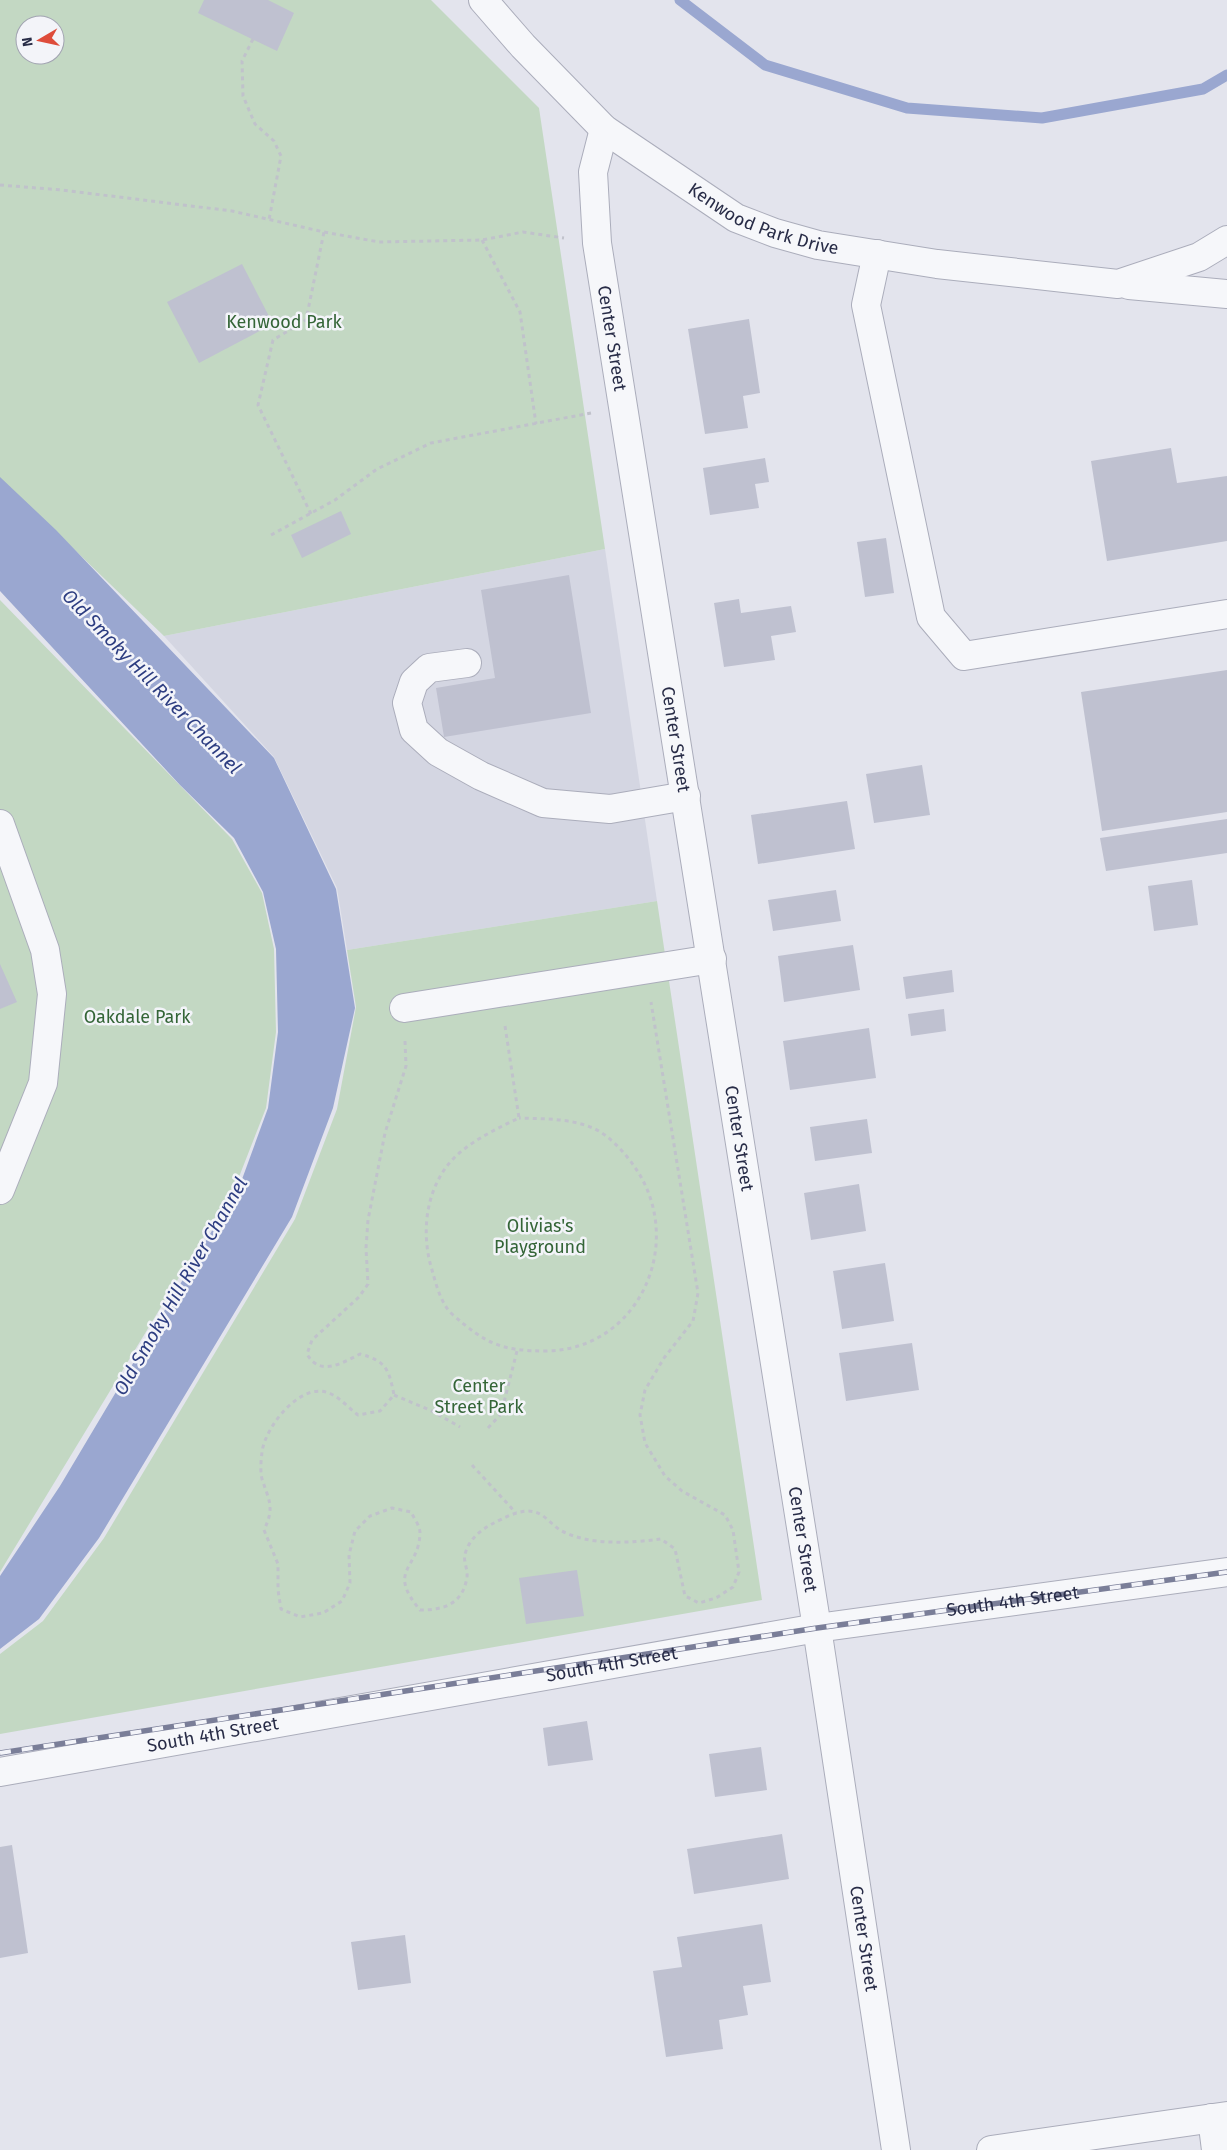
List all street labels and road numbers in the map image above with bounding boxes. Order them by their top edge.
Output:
street label: Kenwood Park Drive [684,178,840,259]
street label: Center Street [593,284,631,393]
street label: Center Street [657,685,695,794]
street label: Center Street [720,1084,759,1193]
street label: Center Street [784,1485,822,1594]
street label: South 4th Street [945,1581,1081,1621]
street label: South 4th Street [544,1642,679,1687]
street label: South 4th Street [145,1712,281,1757]
street label: Center Street [845,1884,883,1994]

